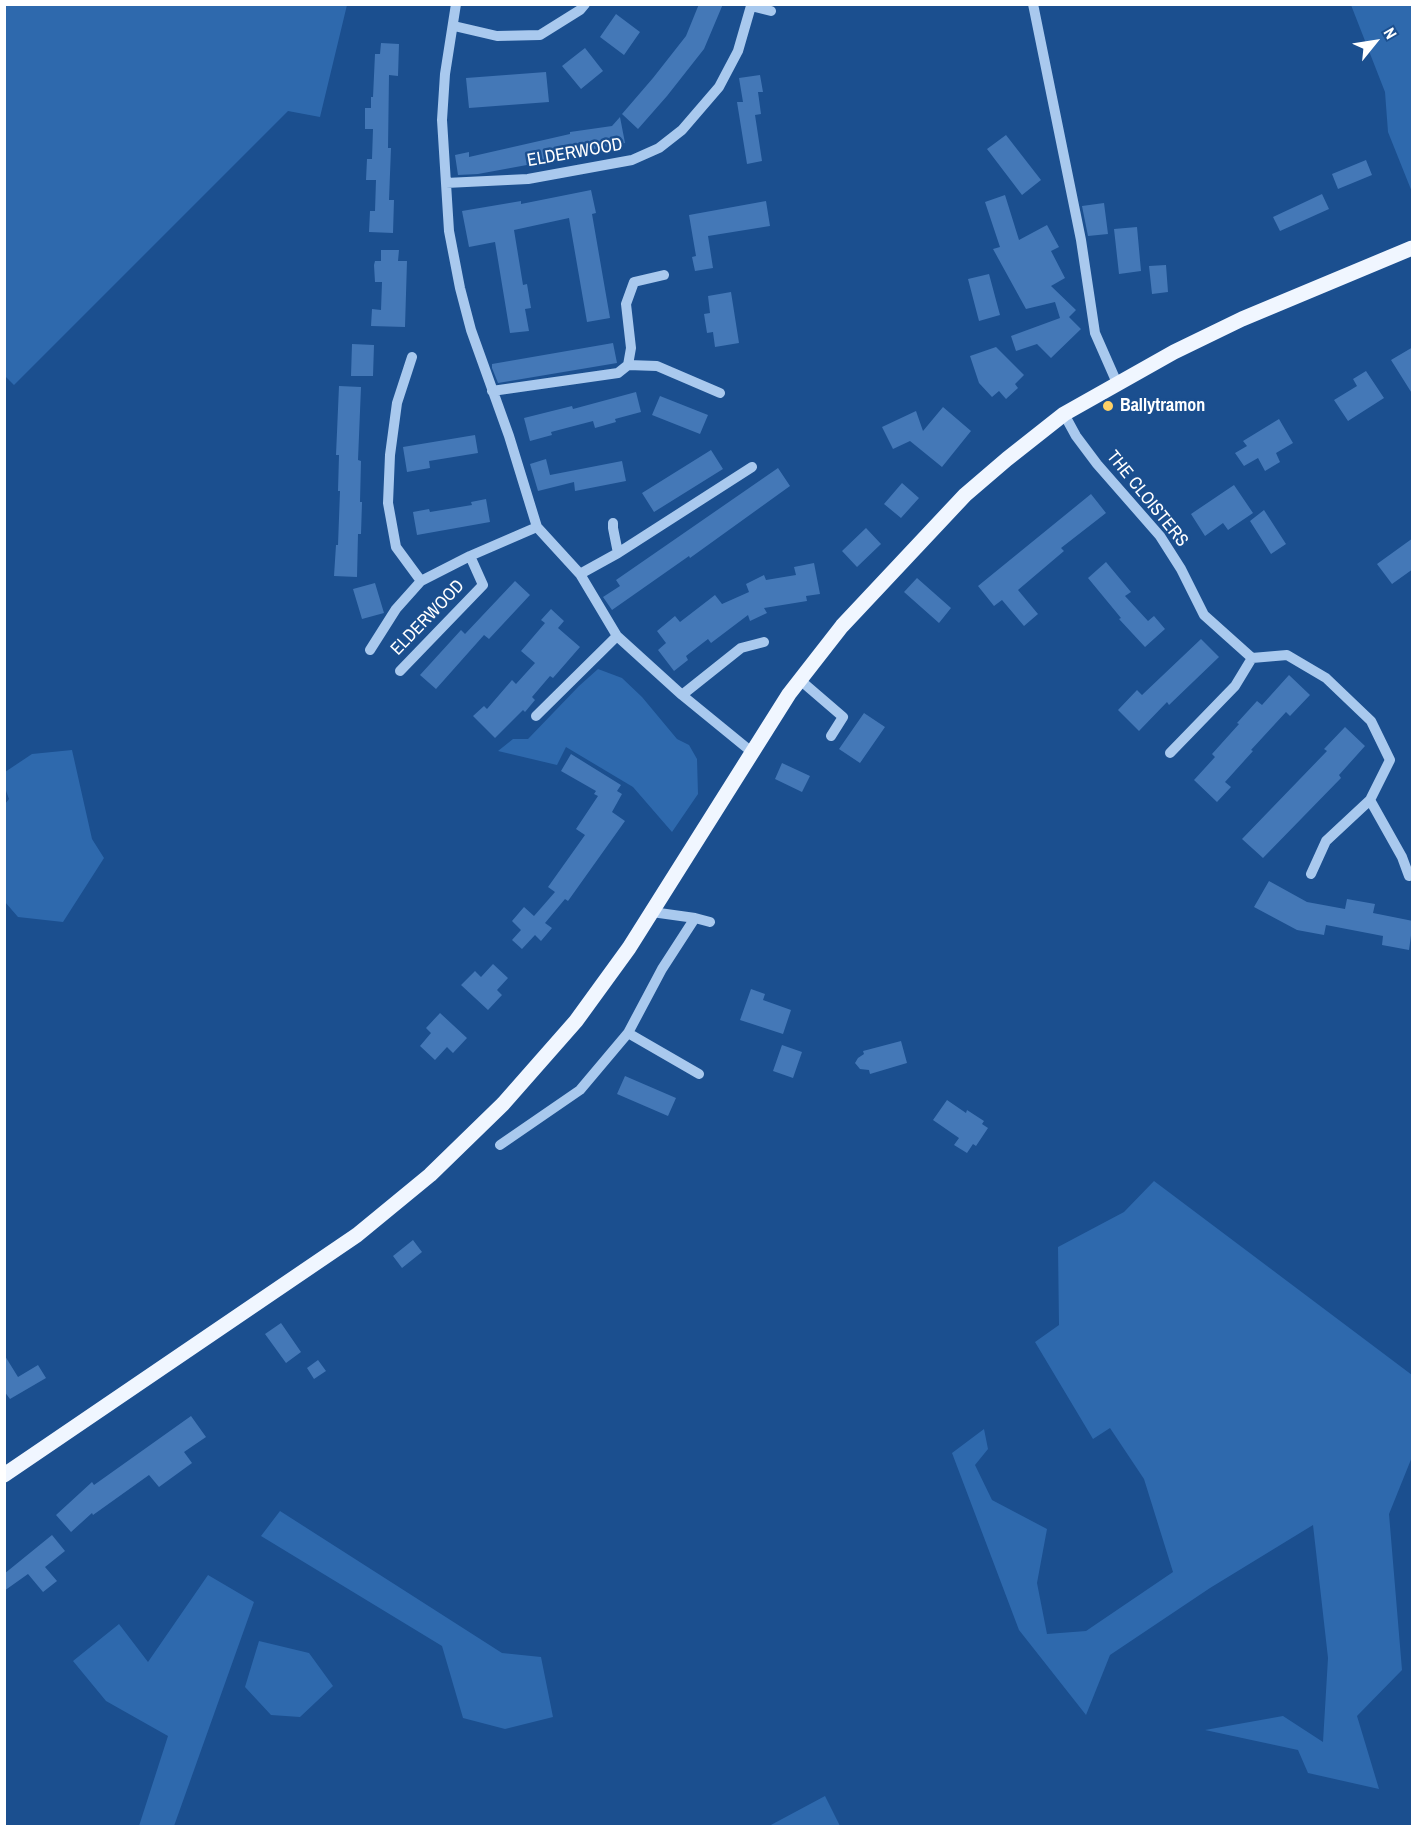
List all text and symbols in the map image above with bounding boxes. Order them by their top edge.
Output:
north arrow [1345,12,1405,72]
text: N [1379,23,1402,43]
street label: ELDERWOOD [526,134,624,172]
place label: Ballytramon [1120,395,1205,417]
marker: Ballytramon [1101,399,1115,413]
street label: THE CLOISTERS [1102,447,1192,551]
street label: ELDERWOOD [387,576,469,660]

